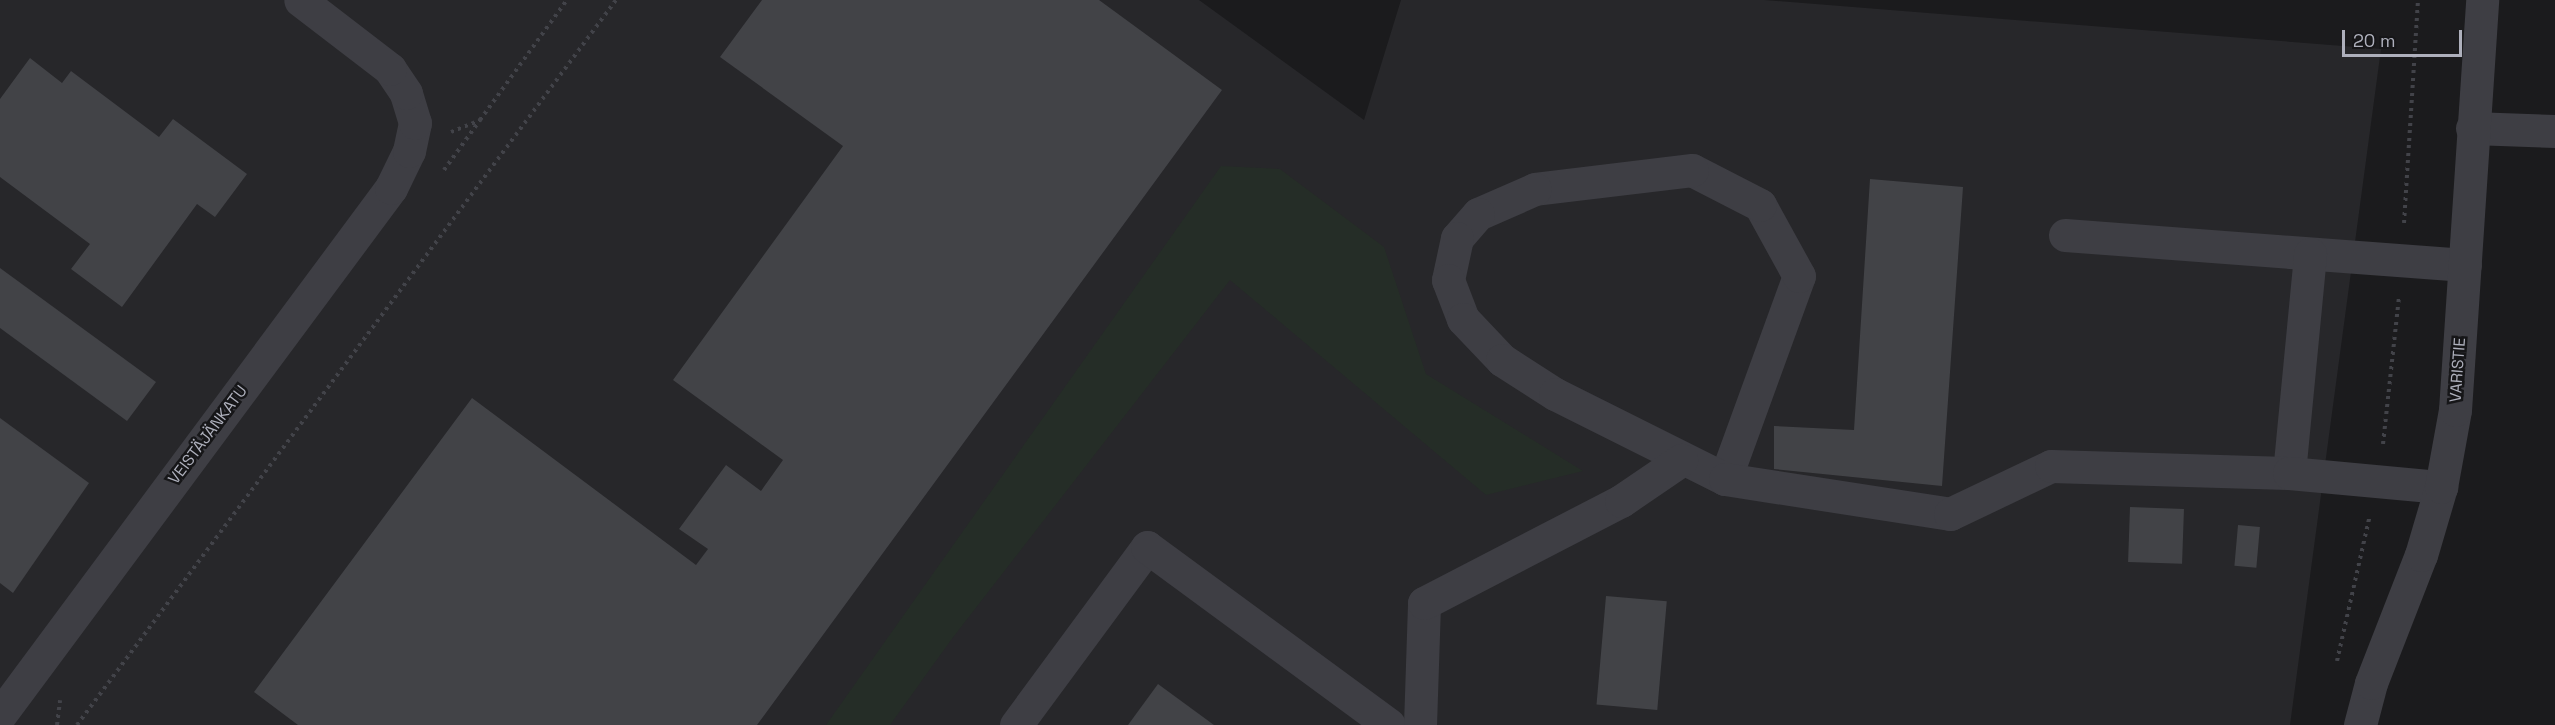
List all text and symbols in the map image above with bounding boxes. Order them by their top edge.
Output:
scale bar [2345,18,2465,56]
text: 20 m [2353,29,2396,52]
street label: VARISTIE [2446,337,2470,403]
street label: VEISTÄJÄNKATU [165,382,251,488]

